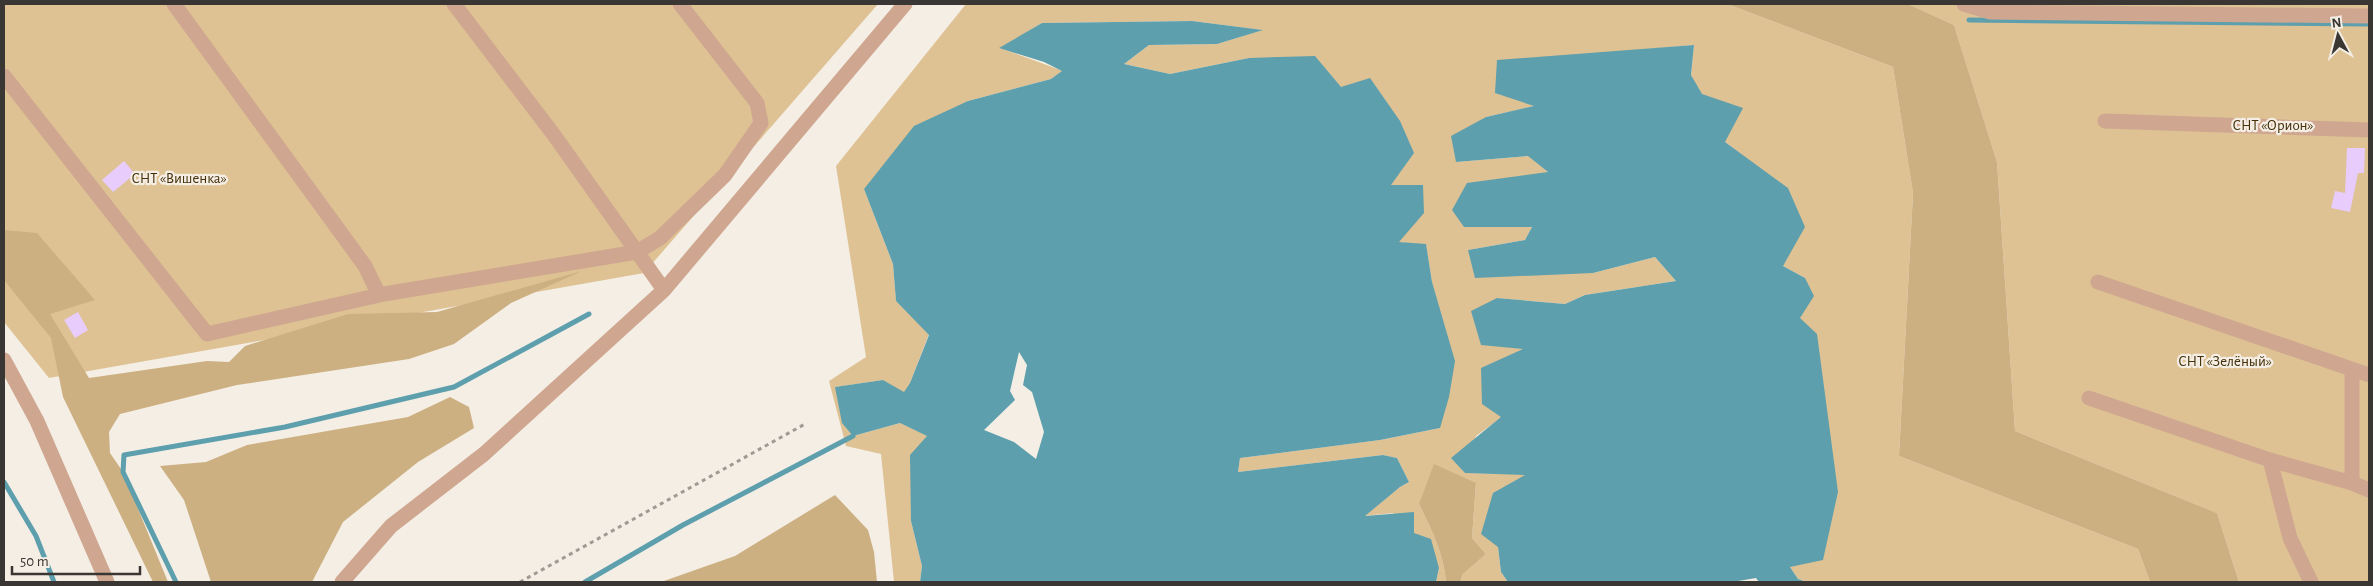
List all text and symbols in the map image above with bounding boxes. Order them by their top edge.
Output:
north arrow [2313,10,2363,60]
text: N [2331,16,2342,31]
park label: СНТ «Орион» [2233,118,2314,133]
park label: СНТ «Вишенка» [131,171,227,186]
park label: СНТ «Зелёный» [2178,354,2272,369]
scale bar [12,544,140,576]
text: 50 m [20,554,49,569]

